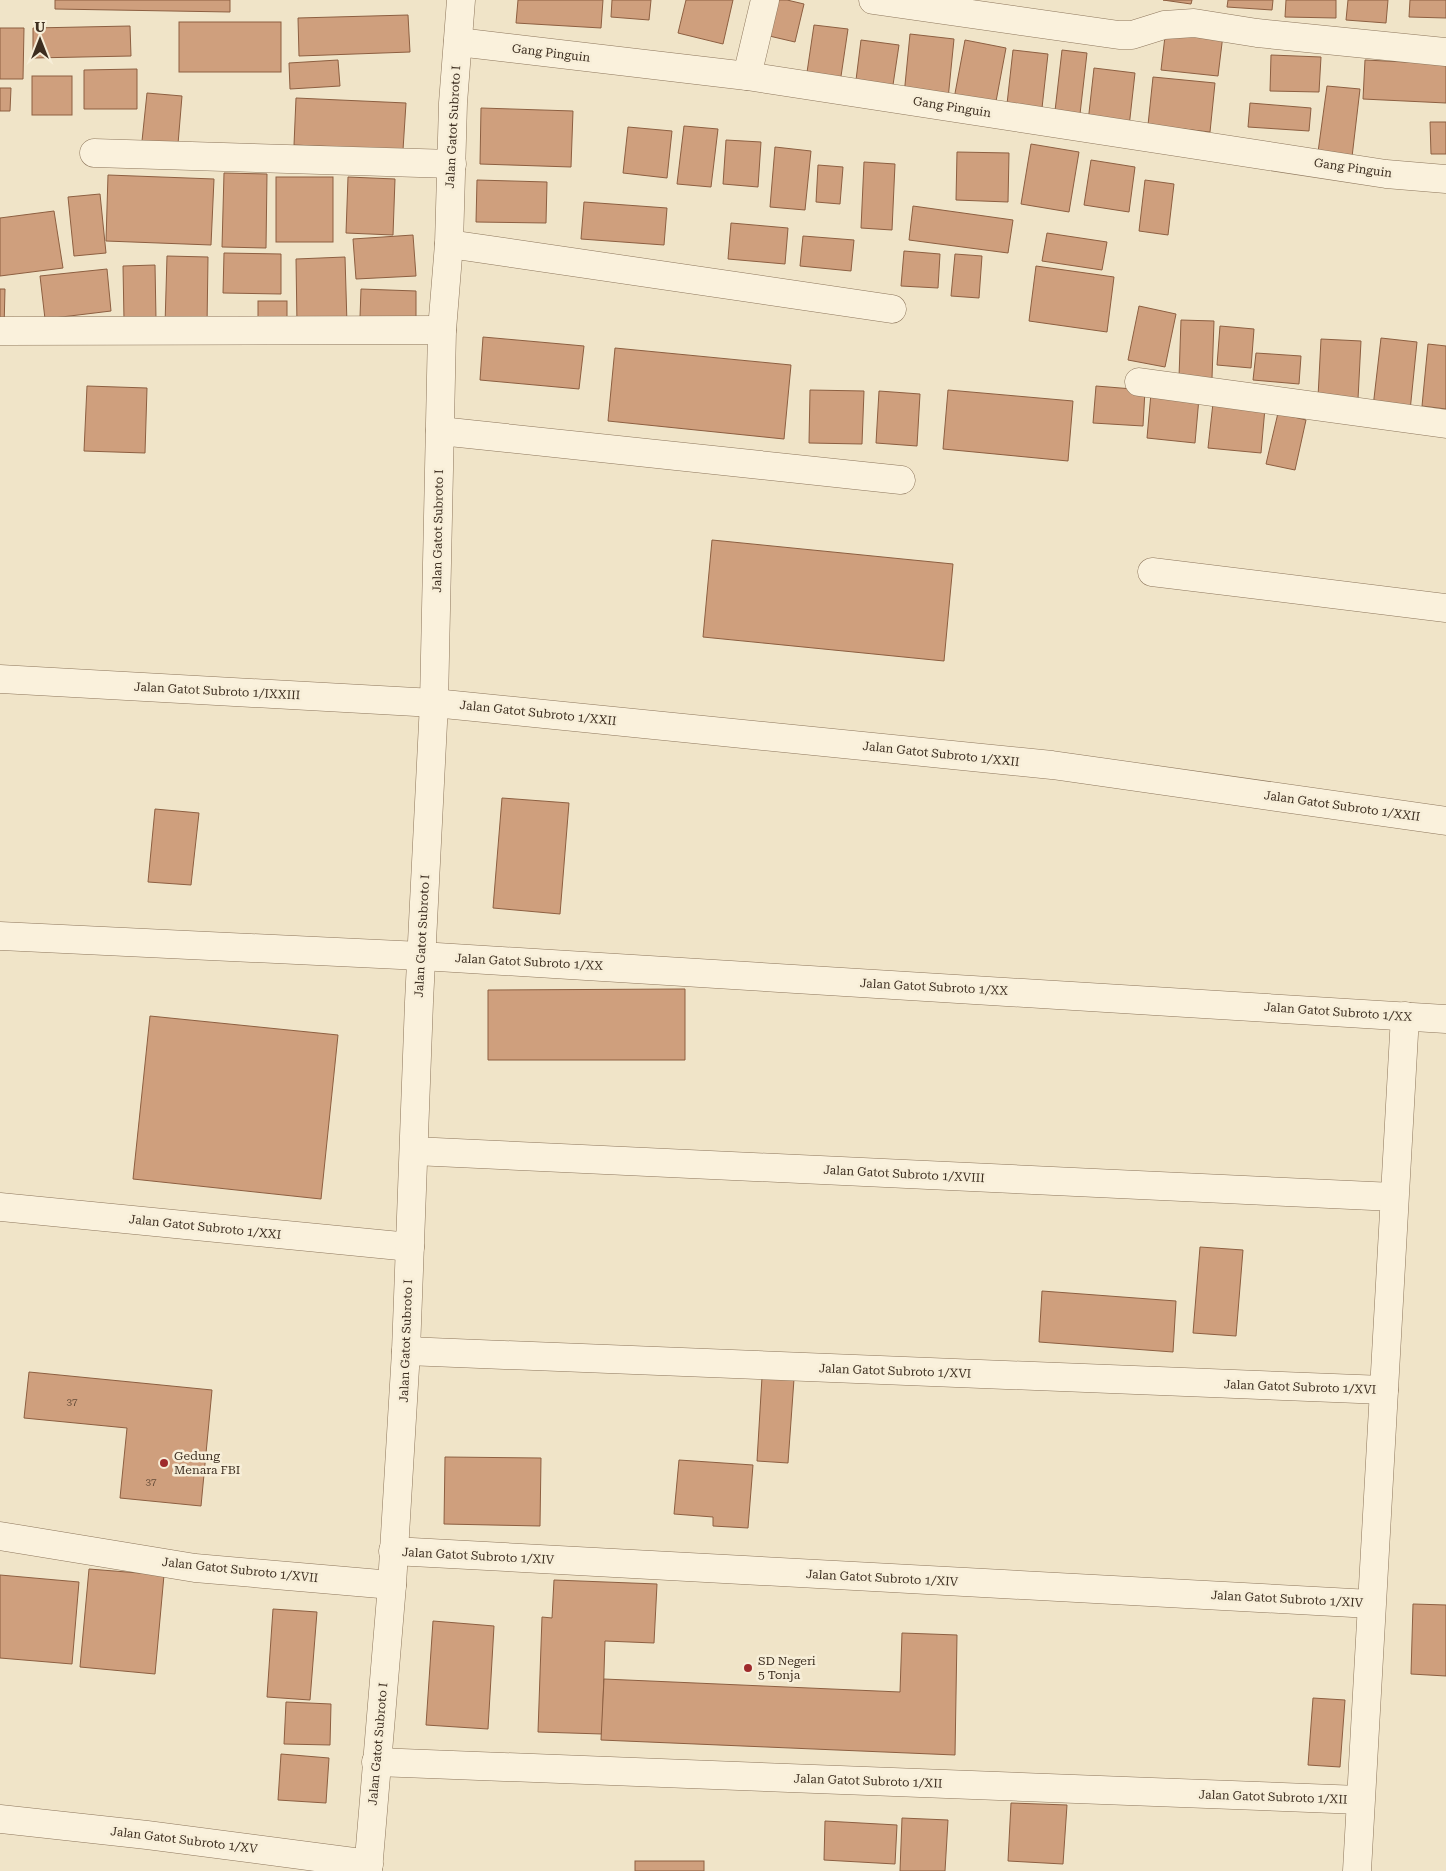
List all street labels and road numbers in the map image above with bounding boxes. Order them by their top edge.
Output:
street label: Gang Pinguin [511,41,591,65]
street label: Jalan Gatot Subroto I [443,65,463,189]
street label: Gang Pinguin [912,94,992,120]
street label: Gang Pinguin [1313,156,1393,180]
street label: Jalan Gatot Subroto I [430,469,446,593]
street label: Jalan Gatot Subroto 1/IXXIII [134,680,300,702]
street label: Jalan Gatot Subroto 1/XXII [459,698,617,728]
street label: Jalan Gatot Subroto 1/XXII [862,739,1020,769]
street label: Jalan Gatot Subroto 1/XXII [1263,788,1421,824]
street label: Jalan Gatot Subroto I [412,874,432,998]
street label: Jalan Gatot Subroto 1/XX [454,951,604,973]
street label: Jalan Gatot Subroto 1/XX [859,976,1009,998]
street label: Jalan Gatot Subroto 1/XX [1263,1000,1413,1024]
street label: Jalan Gatot Subroto 1/XVIII [823,1163,985,1185]
street label: Jalan Gatot Subroto 1/XXI [128,1212,282,1242]
street label: Jalan Gatot Subroto I [397,1279,415,1403]
street label: Jalan Gatot Subroto 1/XVI [819,1361,971,1381]
street label: Jalan Gatot Subroto 1/XVI [1224,1377,1376,1397]
street label: Jalan Gatot Subroto 1/XIV [401,1545,555,1567]
street label: Jalan Gatot Subroto 1/XVII [161,1555,319,1585]
street label: Jalan Gatot Subroto 1/XIV [805,1567,959,1589]
street label: Jalan Gatot Subroto 1/XIV [1210,1588,1364,1610]
street label: Jalan Gatot Subroto I [366,1682,390,1806]
street label: Jalan Gatot Subroto 1/XII [793,1771,943,1791]
street label: Jalan Gatot Subroto 1/XII [1198,1787,1348,1807]
street label: Jalan Gatot Subroto 1/XV [110,1824,259,1856]

